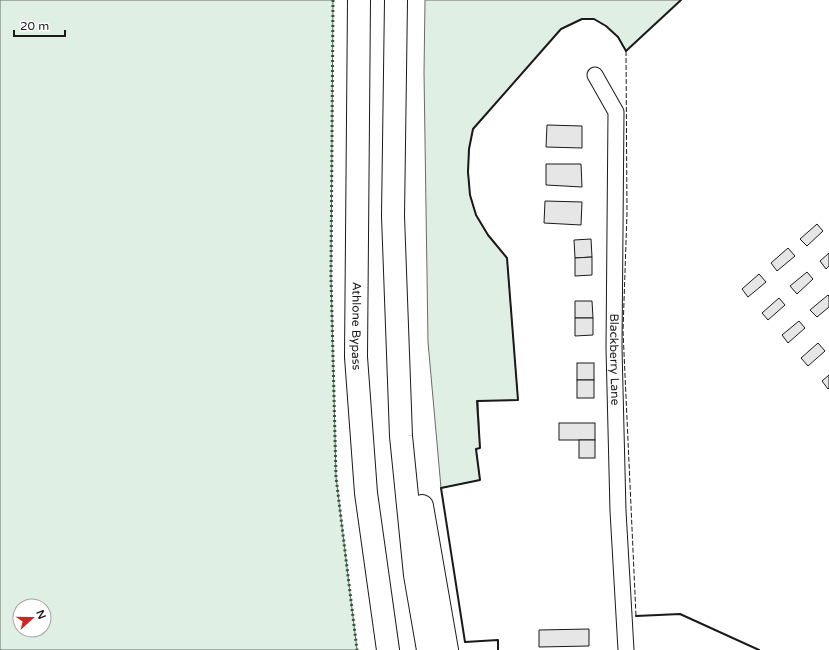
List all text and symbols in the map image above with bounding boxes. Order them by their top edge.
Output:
scale bar [14,12,65,38]
text: 20 m [20,19,49,33]
street label: Athlone Bypass [349,282,364,371]
street label: Blackberry Lane [607,313,622,406]
north arrow [12,598,52,638]
text: N [33,608,49,621]

